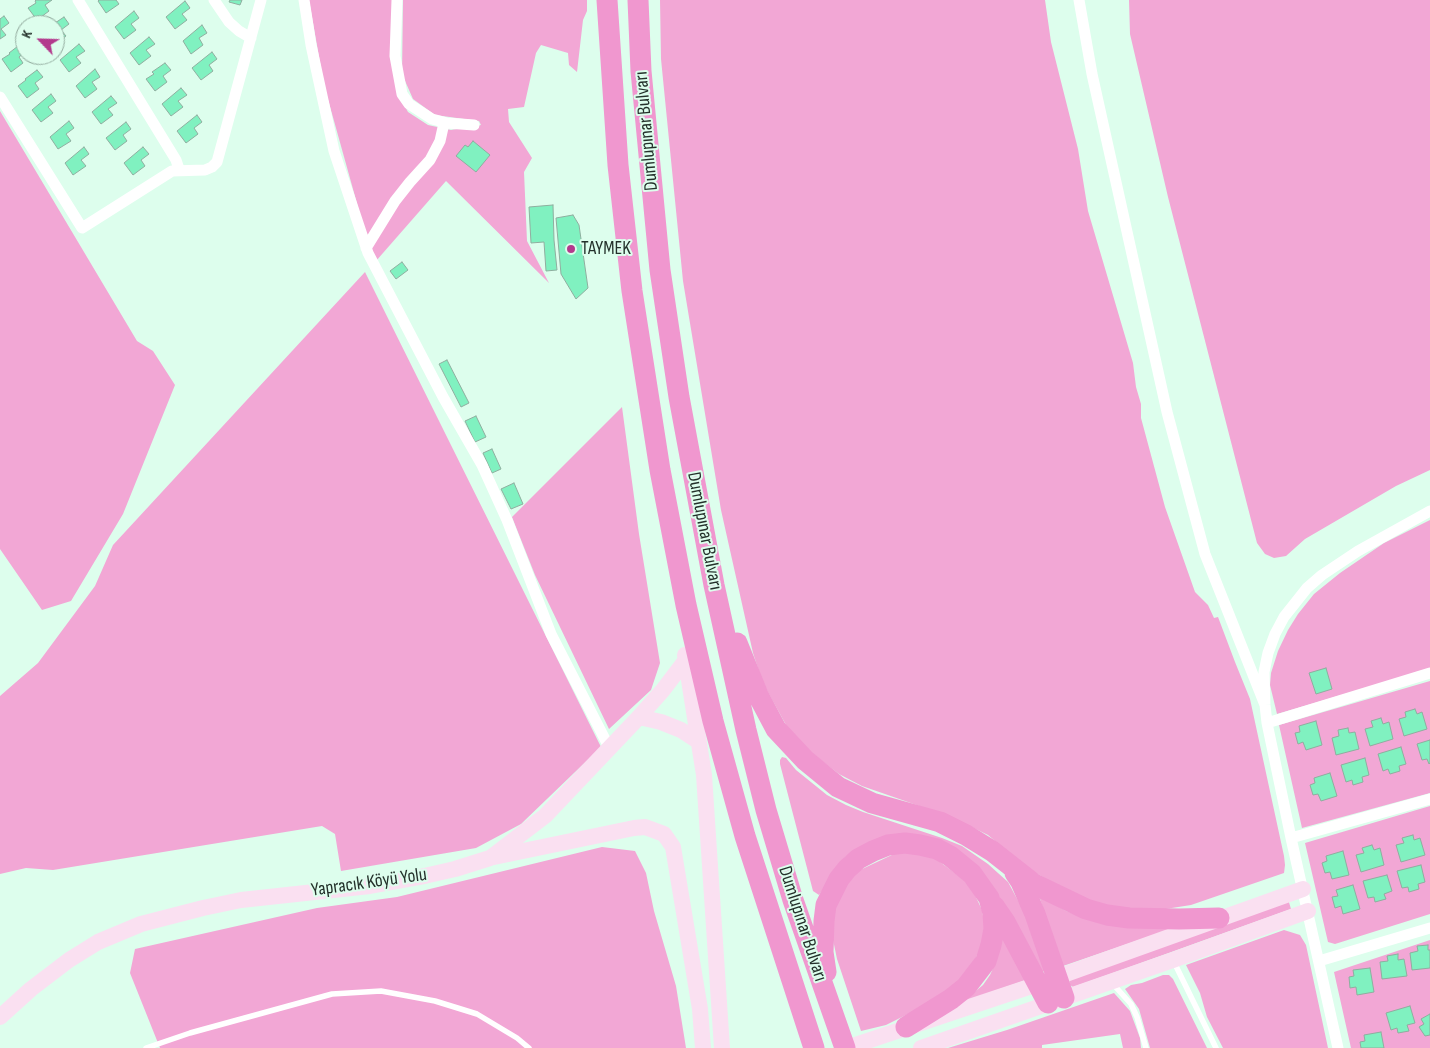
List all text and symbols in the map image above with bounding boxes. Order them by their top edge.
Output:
north arrow [15,15,65,65]
text: K [18,27,36,41]
street label: Dumlupınar Bulvarı [630,70,664,192]
place label: TAYMEK [581,238,631,260]
marker: TAYMEK [565,243,577,255]
street label: Dumlupınar Bulvarı [681,470,727,592]
street label: Yapracık Köyü Yolu [310,864,428,902]
street label: Dumlupınar Bulvarı [773,864,831,984]

